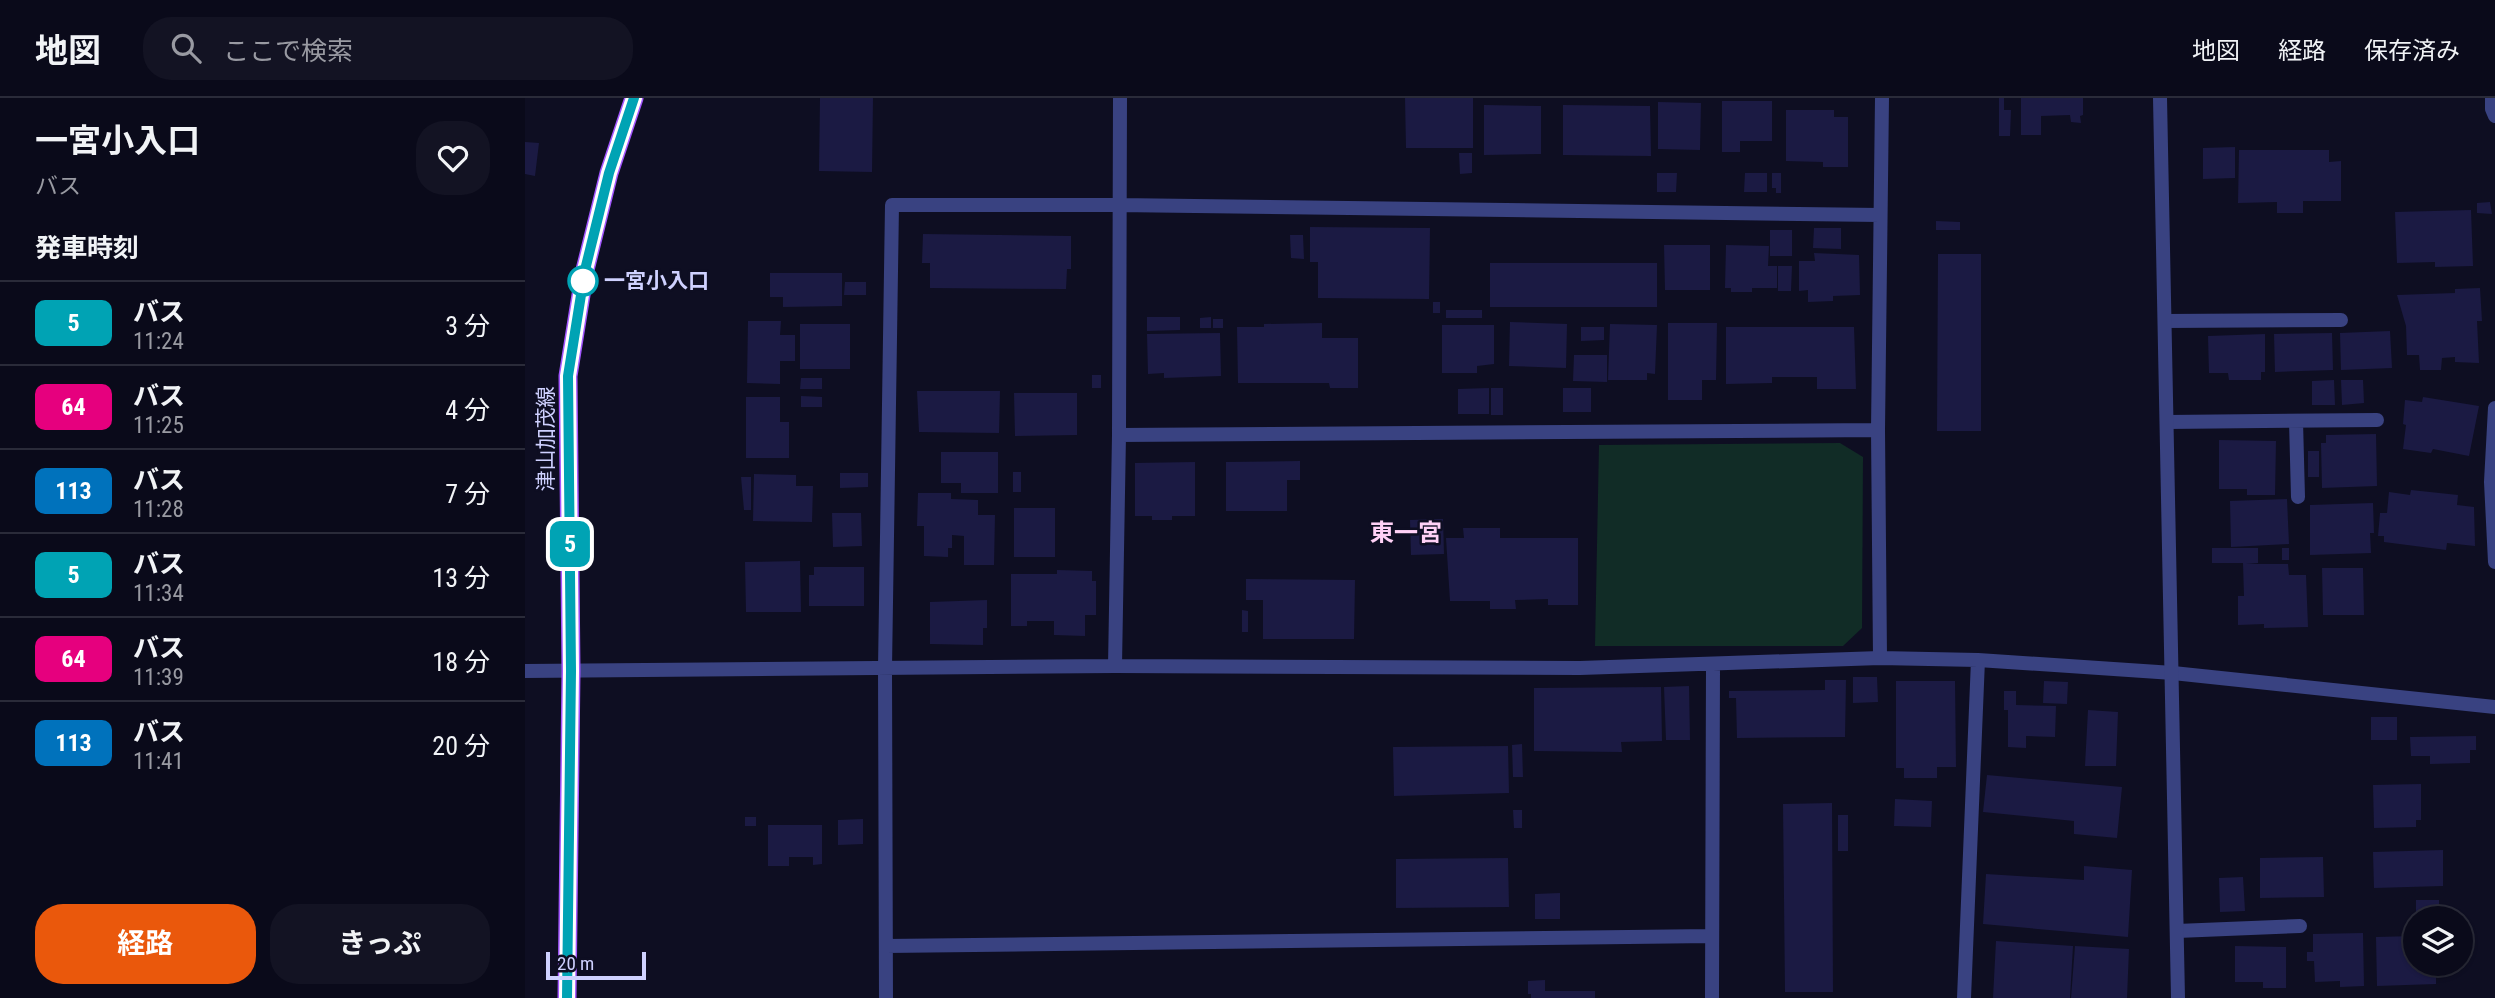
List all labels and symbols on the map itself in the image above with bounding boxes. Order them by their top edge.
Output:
marker: 一宮小入口 [568,266,598,296]
place label: 一宮小入口 [604,269,709,293]
street label: 津山加茂線 [534,387,558,492]
district label: 東一宮 [1370,519,1442,547]
line badge: 5 [547,521,593,567]
scale bar [546,949,646,981]

